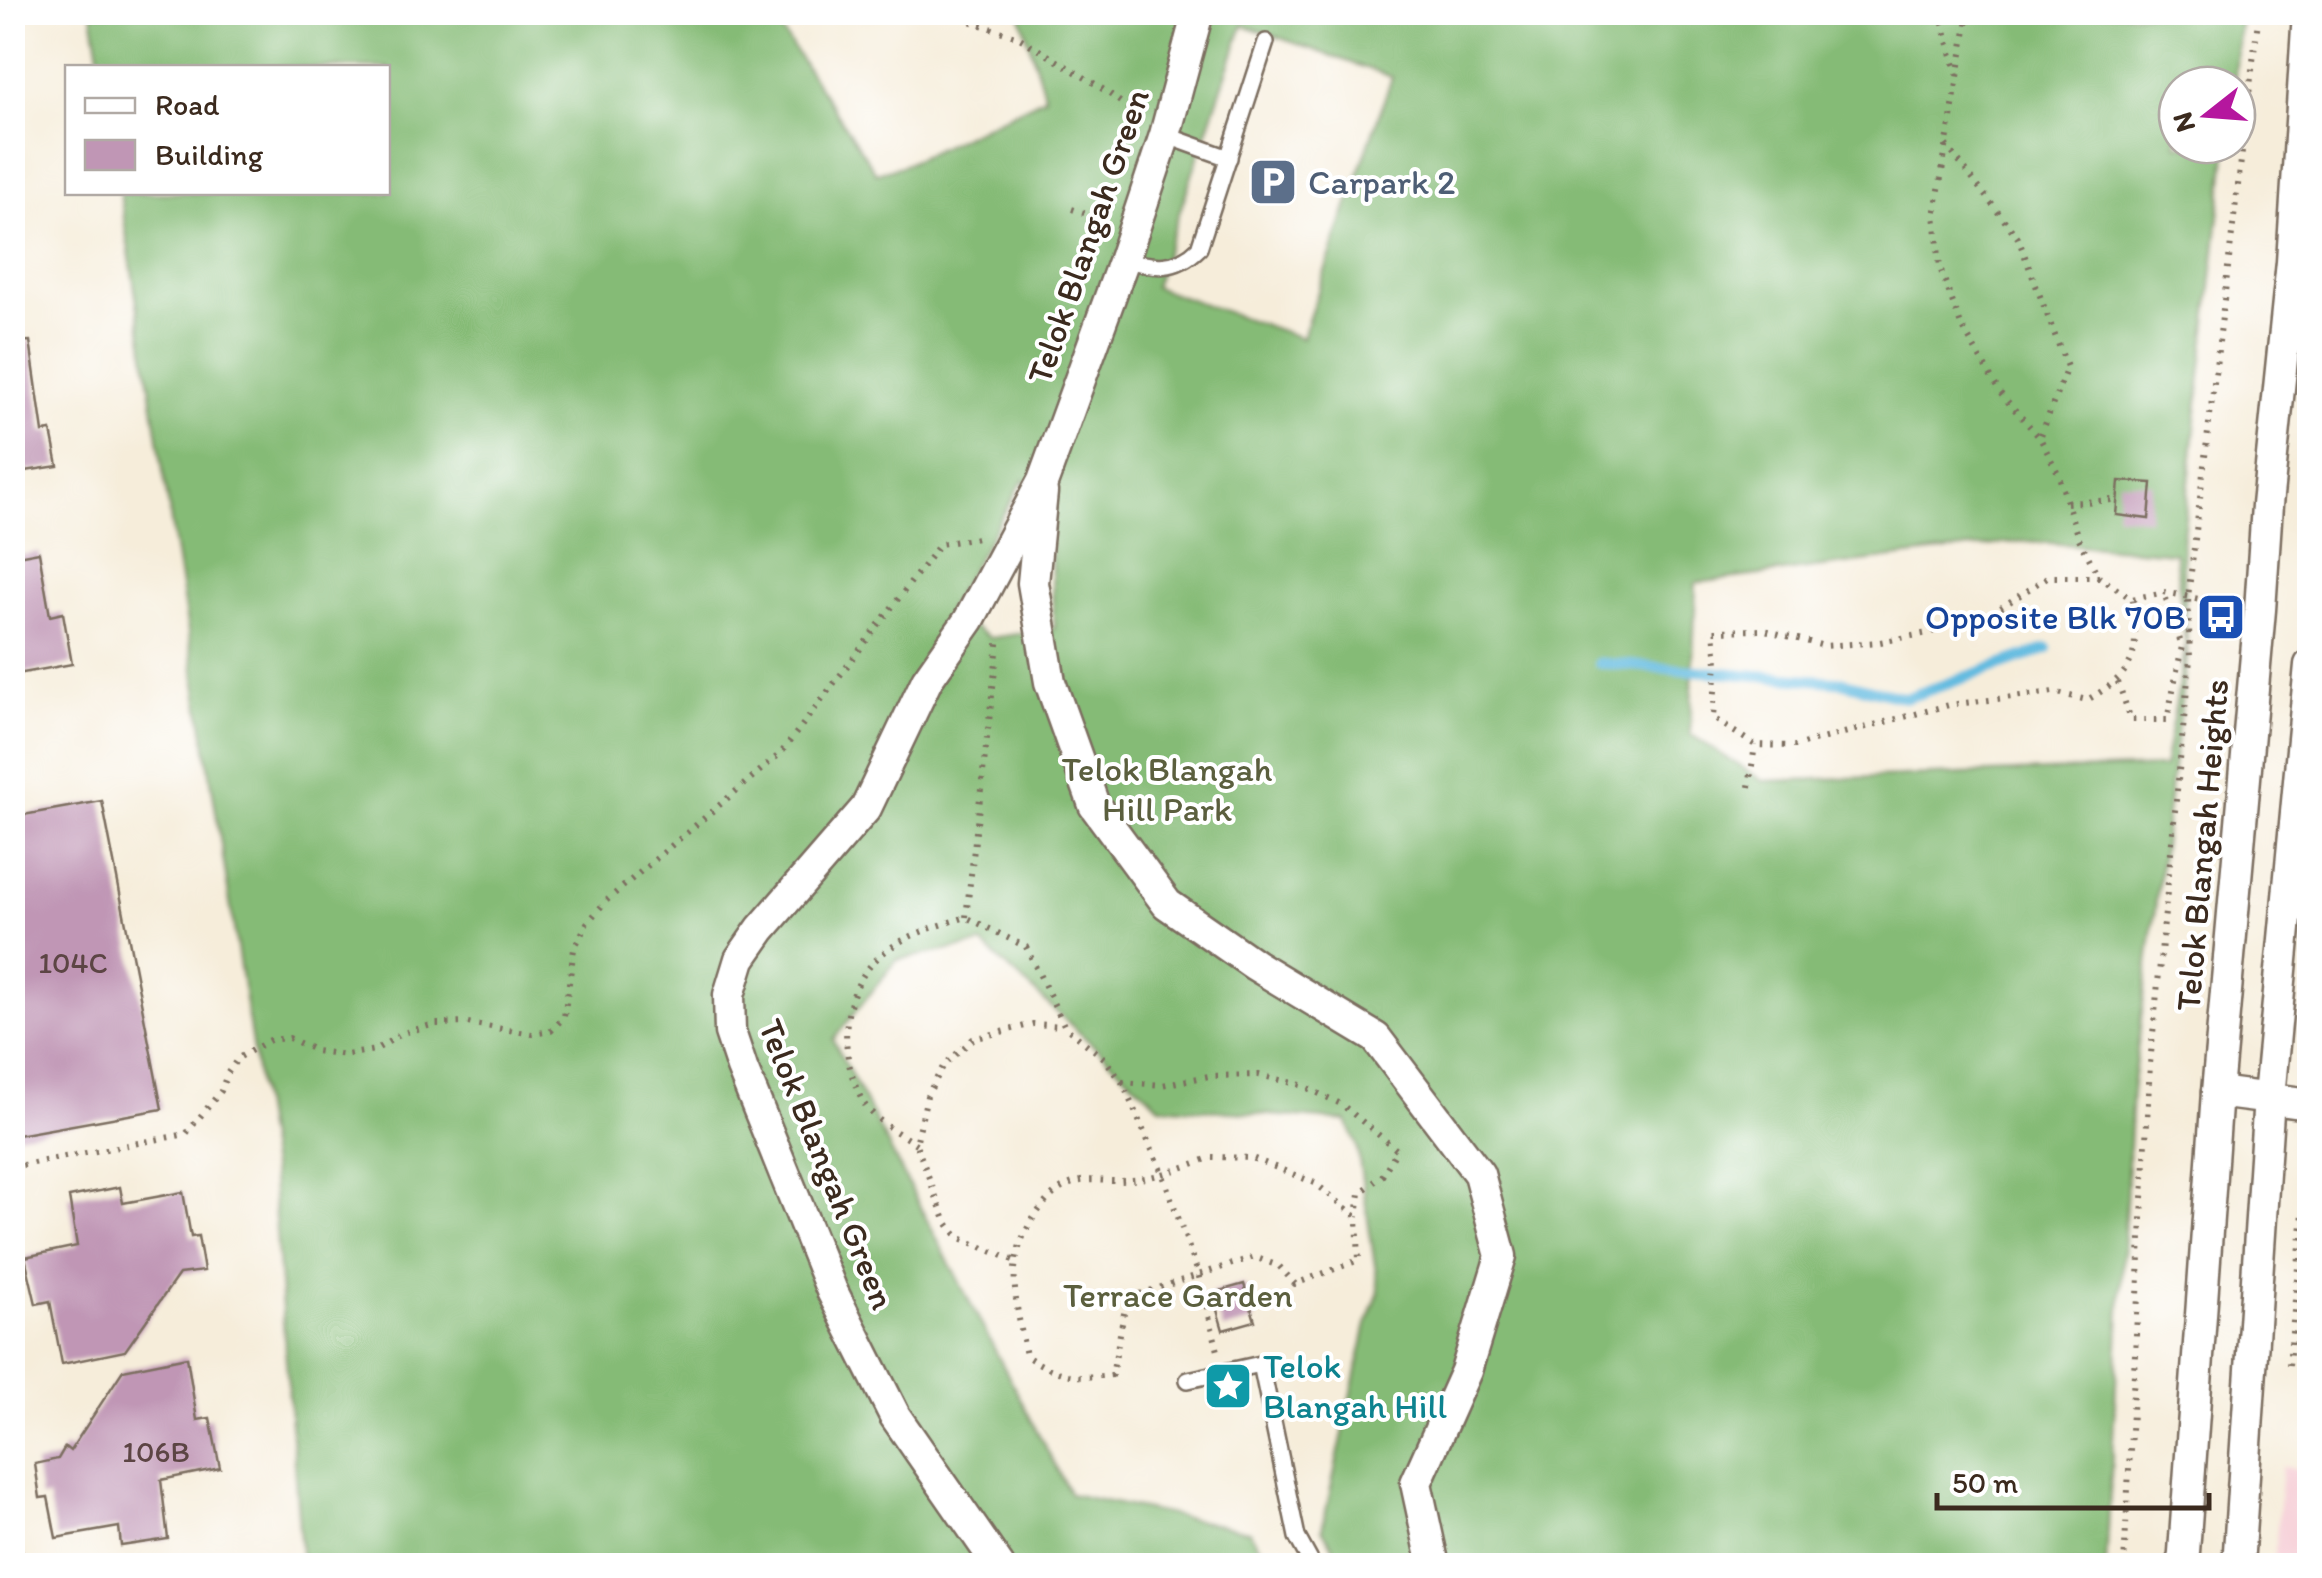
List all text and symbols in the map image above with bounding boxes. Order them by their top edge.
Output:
legend [65,65,390,195]
north arrow [2157,65,2257,165]
street label: Telok Blangah Green [1018,83,1158,389]
text: Road [155,86,220,123]
text: N [2164,108,2202,136]
text: Building [155,136,264,173]
parking icon: Carpark 2 [1247,156,1299,208]
place label: Carpark 2 [1308,161,1455,203]
bus stop icon: Opposite Blk 70B [2195,591,2247,643]
place label: Opposite Blk 70B [1925,596,2186,638]
street label: Telok Blangah Heights [2167,677,2237,1013]
park label: Telok Blangah Hill Park [1062,748,1273,830]
house number: 104C [38,944,108,981]
street label: Telok Blangah Green [750,1013,904,1315]
park label: Terrace Garden [1063,1274,1293,1316]
place label: Telok Blangah Hill [1263,1345,1447,1427]
place icon: Telok Blangah Hill [1202,1360,1254,1412]
house number: 106B [122,1433,190,1470]
scale bar [1937,1448,2210,1510]
text: 50 m [1952,1464,2018,1501]

